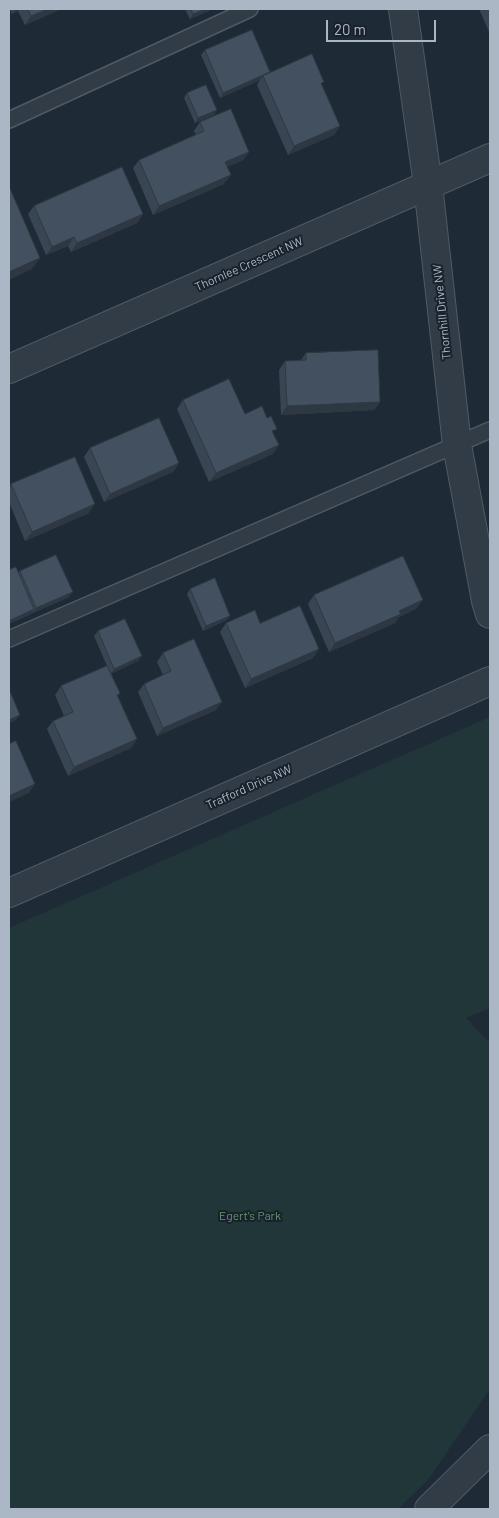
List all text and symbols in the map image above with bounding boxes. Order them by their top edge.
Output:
scale bar [329,10,439,42]
text: 20 m [334,20,366,38]
street label: Thornlee Crescent NW [193,234,305,294]
street label: Thornhill Drive NW [430,264,454,360]
street label: Trafford Drive NW [204,762,294,812]
park label: Egert's Park [219,1209,281,1223]

